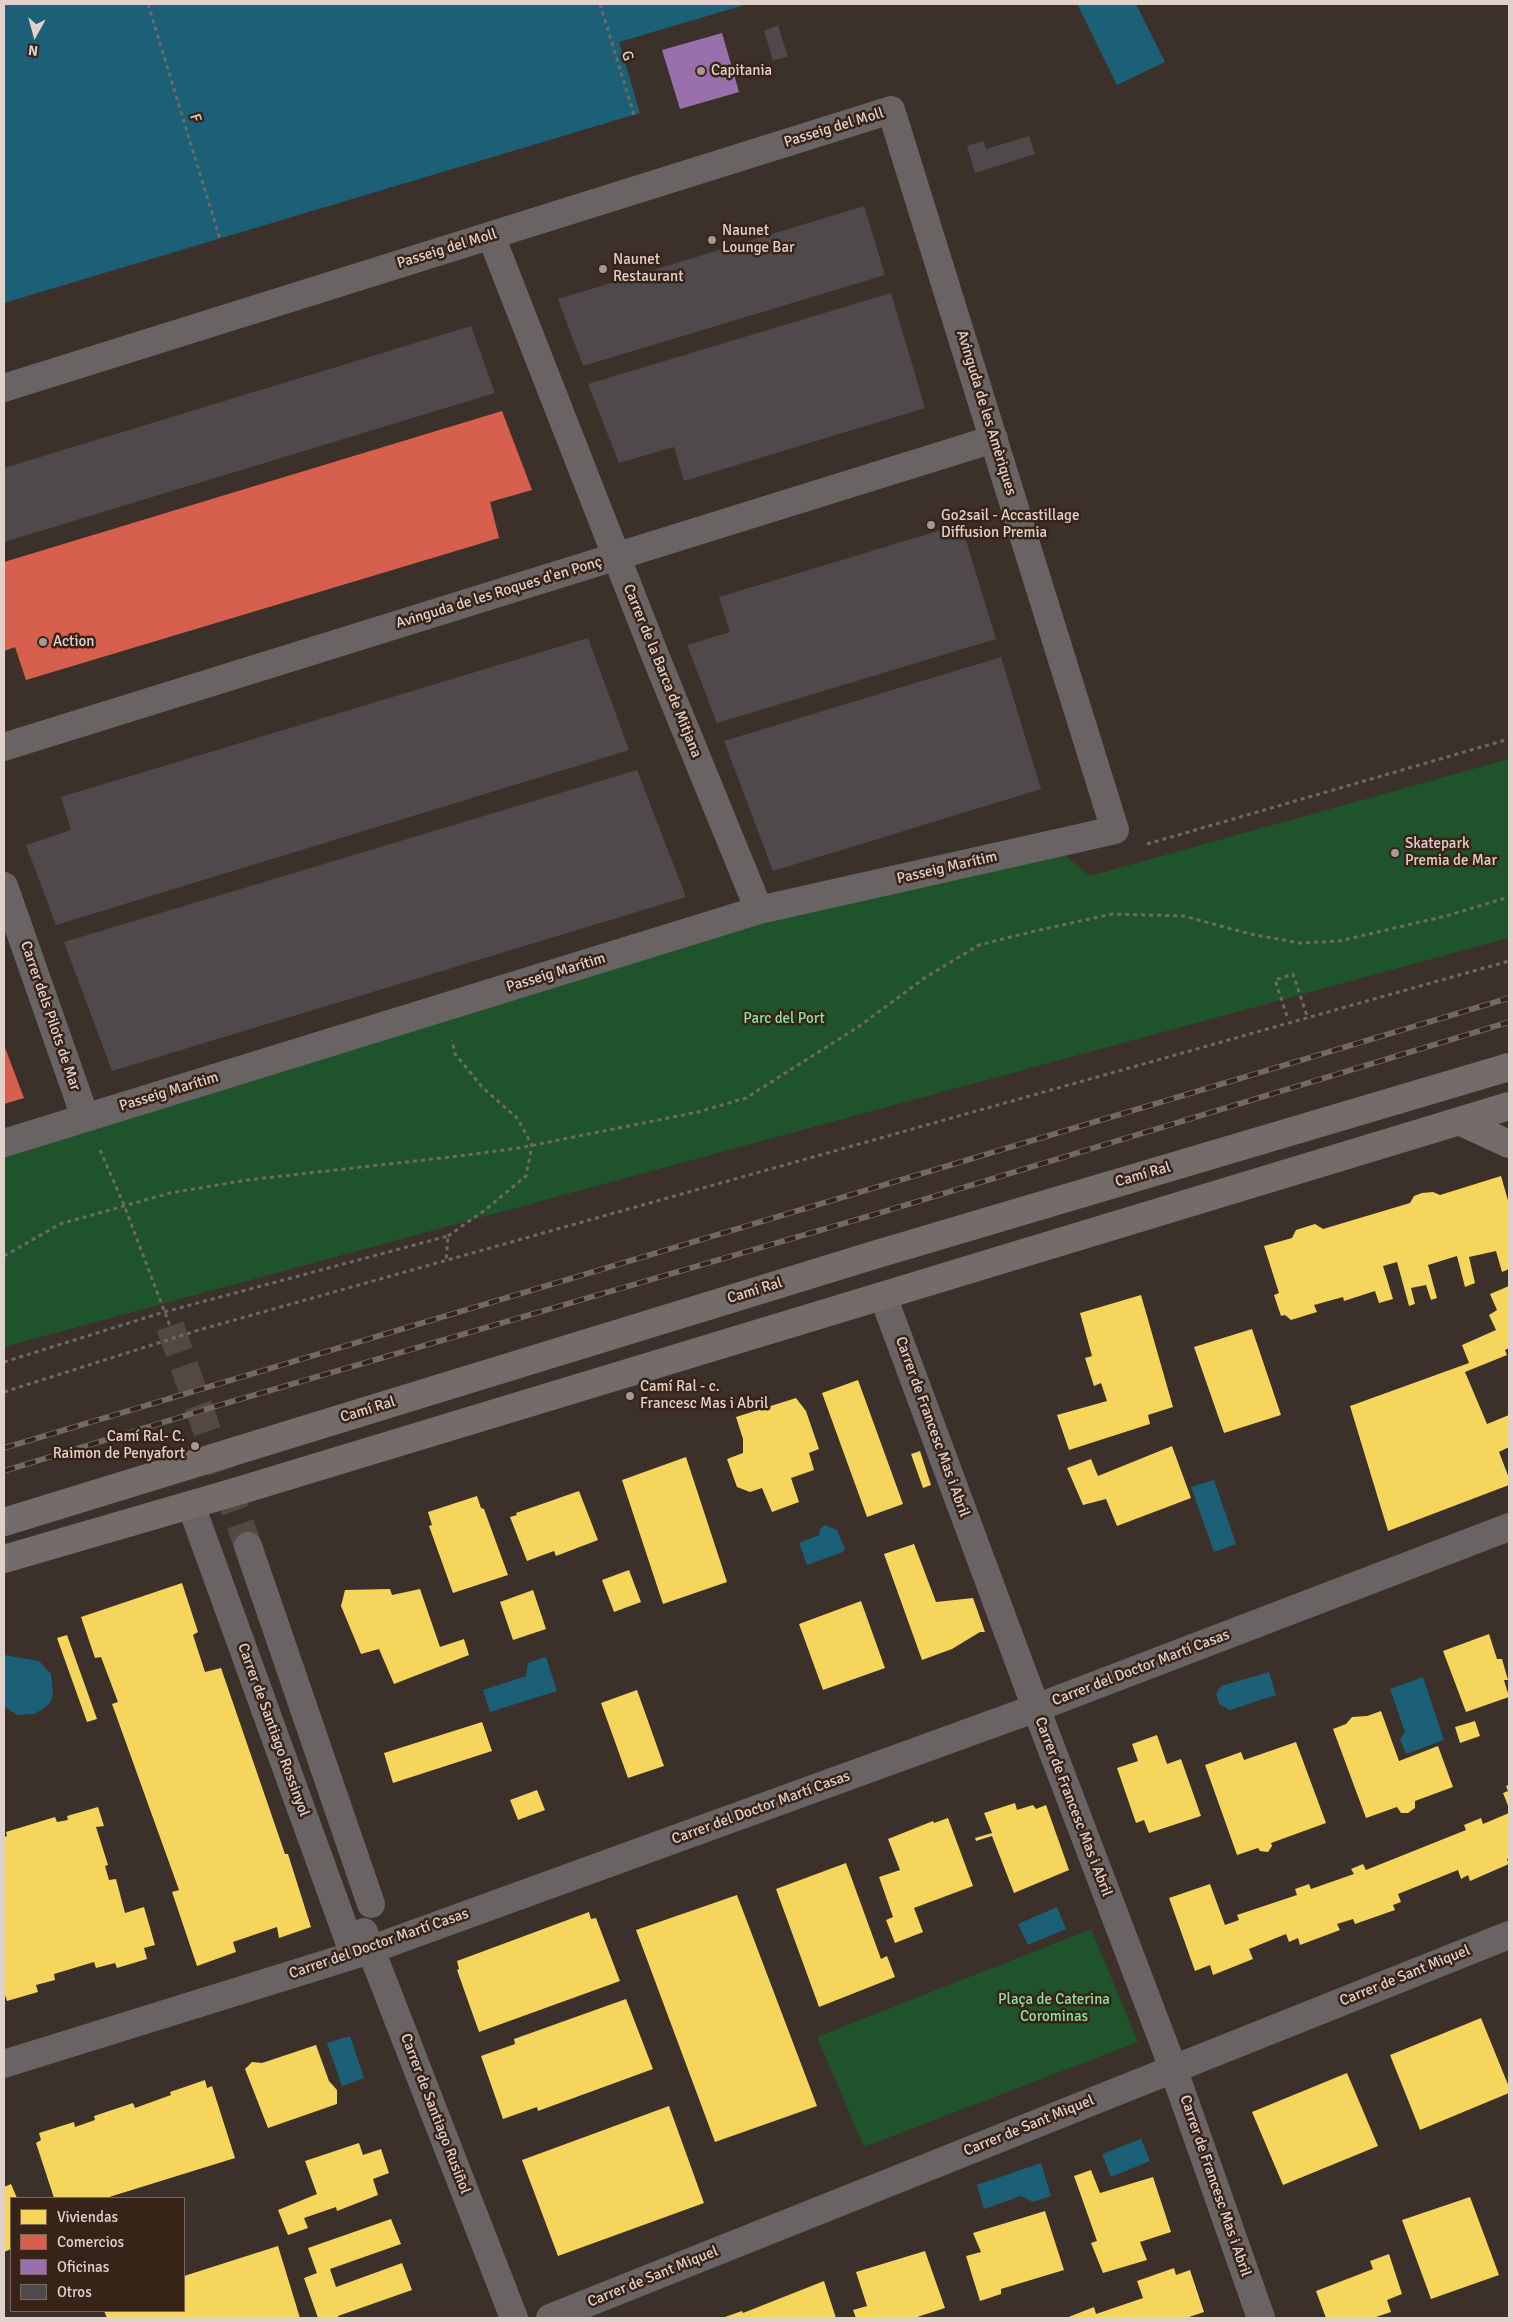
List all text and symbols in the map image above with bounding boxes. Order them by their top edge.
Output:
north arrow [10,10,60,60]
text: N [27,41,39,59]
street label: G [617,49,637,63]
place label: Capitania [711,62,772,80]
marker: Capitania [695,65,707,77]
street label: Passeig del Moll [782,104,886,152]
street label: F [185,112,205,124]
place label: Naunet Lounge Bar [722,222,795,257]
street label: Passeig del Moll [395,225,499,273]
marker: Naunet Lounge Bar [706,234,718,246]
place label: Naunet Restaurant [613,251,683,286]
marker: Naunet Restaurant [597,263,609,275]
street label: Avinguda de les Amèriques [952,328,1020,498]
place label: Go2sail - Accastillage Diffusion Premia [941,507,1079,542]
marker: Go2sail - Accastillage Diffusion Premia [925,519,937,531]
street label: Avinguda de les Roques d'en Ponç [394,553,604,633]
street label: Carrer de la Barca de Mitjana [619,582,705,760]
place label: Action [53,633,95,651]
marker: Action [37,636,49,648]
place label: Skatepark Premia de Mar [1405,835,1497,870]
marker: Skatepark Premia de Mar [1389,847,1401,859]
street label: Passeig Marítim [895,848,999,888]
street label: Carrer dels Pilots de Mar [16,939,84,1093]
street label: Passeig Marítim [504,949,608,997]
park label: Parc del Port [743,1010,825,1028]
street label: Passeig Marítim [117,1068,221,1116]
street label: Camí Ral [1113,1159,1173,1191]
street label: Camí Ral [725,1274,785,1308]
street label: Carrer de Francesc Mas i Abril [891,1334,973,1520]
place label: Camí Ral - c. Francesc Mas i Abril [640,1378,768,1413]
marker: Camí Ral - c. Francesc Mas i Abril [624,1390,636,1402]
street label: Camí Ral [338,1393,398,1427]
place label: Camí Ral- C. Raimon de Penyafort [53,1428,185,1463]
marker: Camí Ral- C. Raimon de Penyafort [189,1440,201,1452]
street label: Carrer del Doctor Martí Casas [1050,1626,1232,1710]
street label: Carrer de Santiago Rossinyol [233,1641,313,1819]
street label: Carrer de Francesc Mas i Abril [1030,1715,1116,1899]
street label: Carrer del Doctor Martí Casas [669,1767,853,1849]
street label: Carrer del Doctor Martí Casas [287,1905,471,1983]
street label: Carrer de Sant Miquel [1337,1942,1473,2010]
park label: Plaça de Caterina Corominas [998,1991,1110,2026]
street label: Carrer de Santiago Rusiñol [396,2031,474,2197]
street label: Carrer de Sant Miquel [961,2092,1097,2160]
street label: Carrer de Francesc Mas i Abril [1175,2093,1255,2279]
legend [10,2197,185,2312]
text: Viviendas [57,2208,118,2226]
text: Comercios [57,2233,124,2251]
street label: Carrer de Sant Miquel [585,2243,721,2311]
text: Oficinas [57,2258,109,2276]
text: Otros [57,2283,92,2301]

